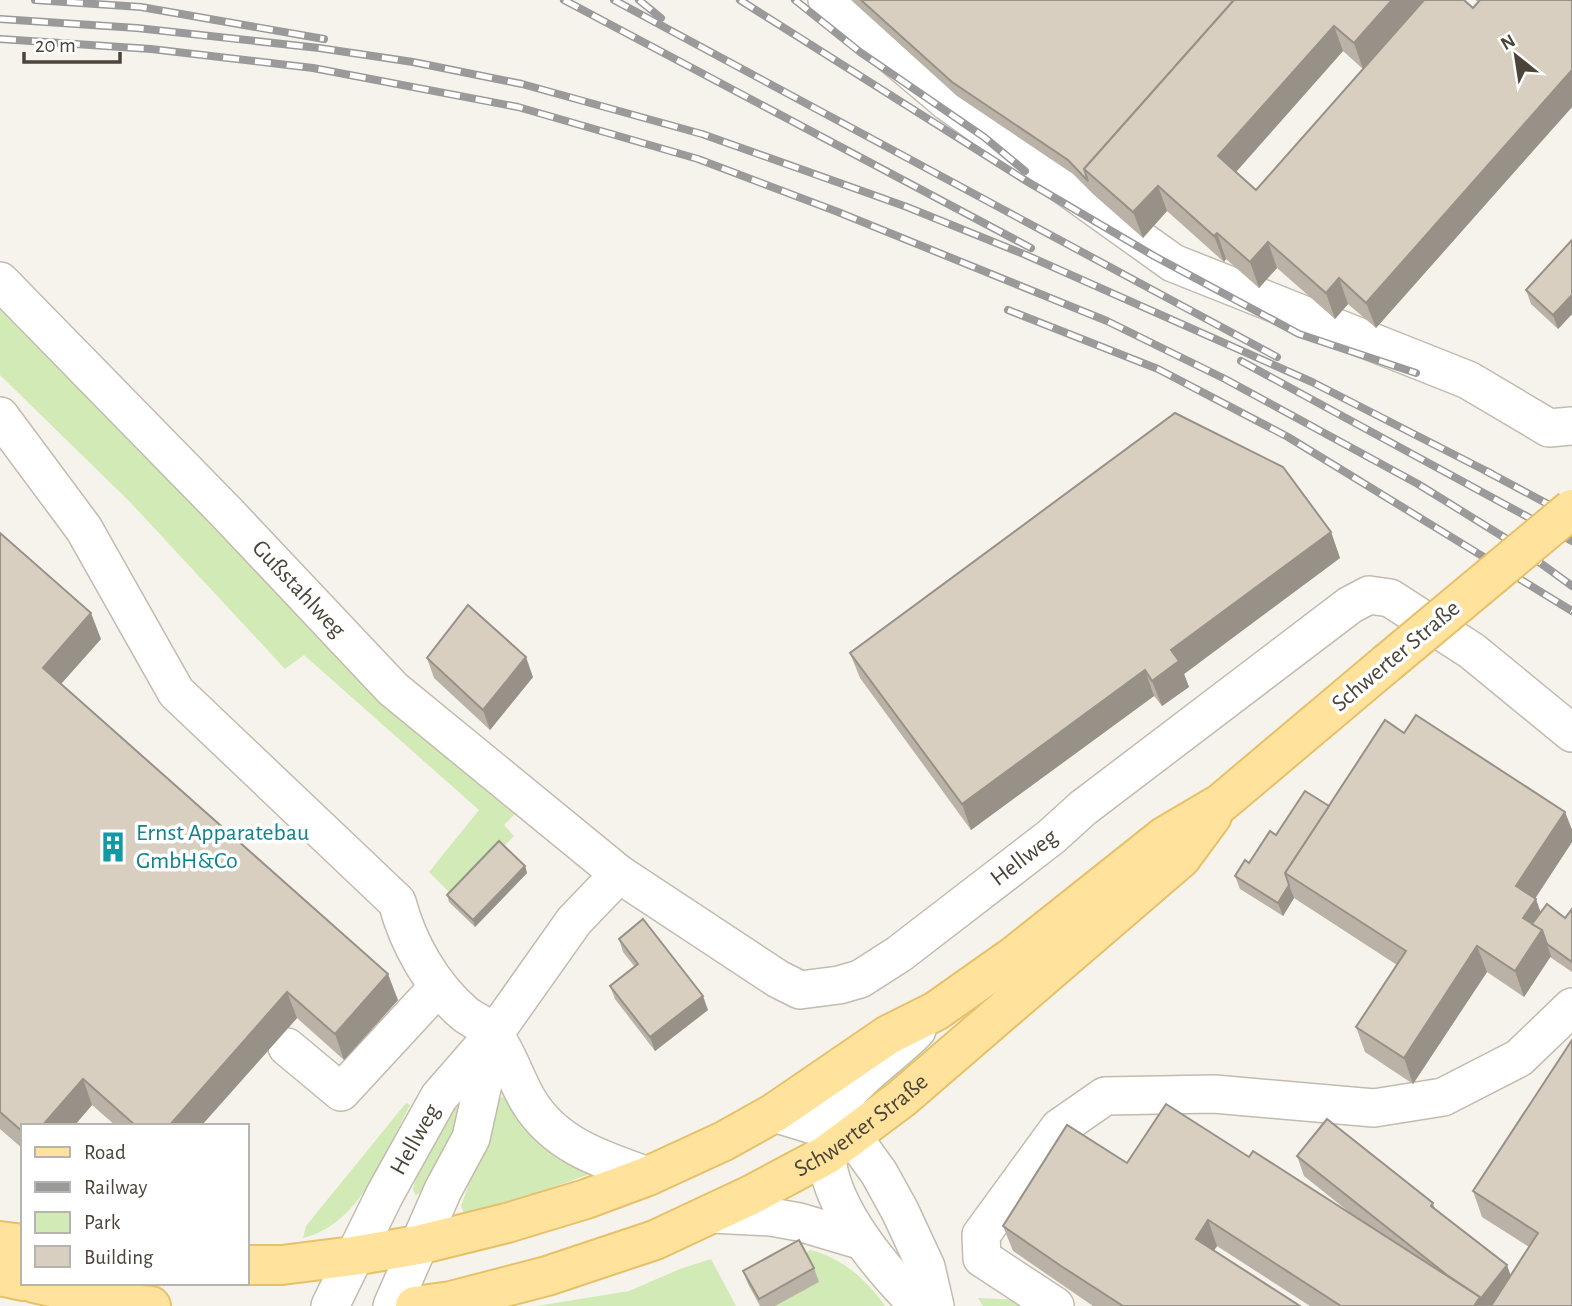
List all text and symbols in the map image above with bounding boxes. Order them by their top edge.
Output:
scale bar [24,21,121,65]
north arrow [1481,21,1551,91]
text: N [1498,31,1519,54]
text: 20 m [35,35,76,56]
street label: Gußstahlweg [247,536,350,642]
street label: Schwerter Straße [1327,596,1465,716]
place label: Ernst Apparatebau GmbH&Co [136,821,309,873]
street label: Hellweg [986,825,1062,891]
building icon: Ernst Apparatebau GmbH&Co [96,830,130,864]
street label: Schwerter Straße [790,1069,933,1182]
street label: Hellweg [386,1100,445,1179]
legend [21,1124,248,1285]
text: Road [84,1142,126,1163]
text: Railway [84,1177,147,1198]
text: Park [84,1212,121,1233]
text: Building [84,1247,154,1268]

